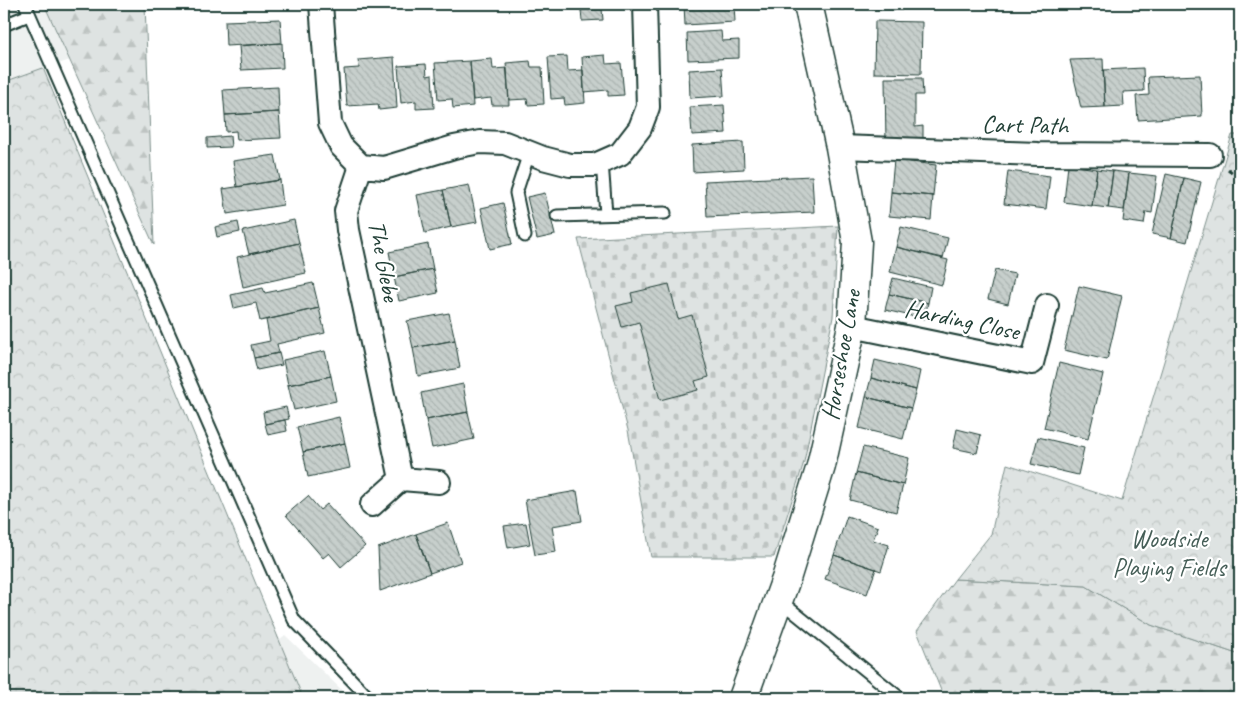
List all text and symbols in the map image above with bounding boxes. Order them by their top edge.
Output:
street label: Cart Path [982,108,1070,142]
street label: The Glebe [361,218,408,306]
street label: Horseshoe Lane [814,286,869,423]
street label: Harding Close [902,292,1024,348]
park label: Woodside Playing Fields [1112,523,1228,584]

